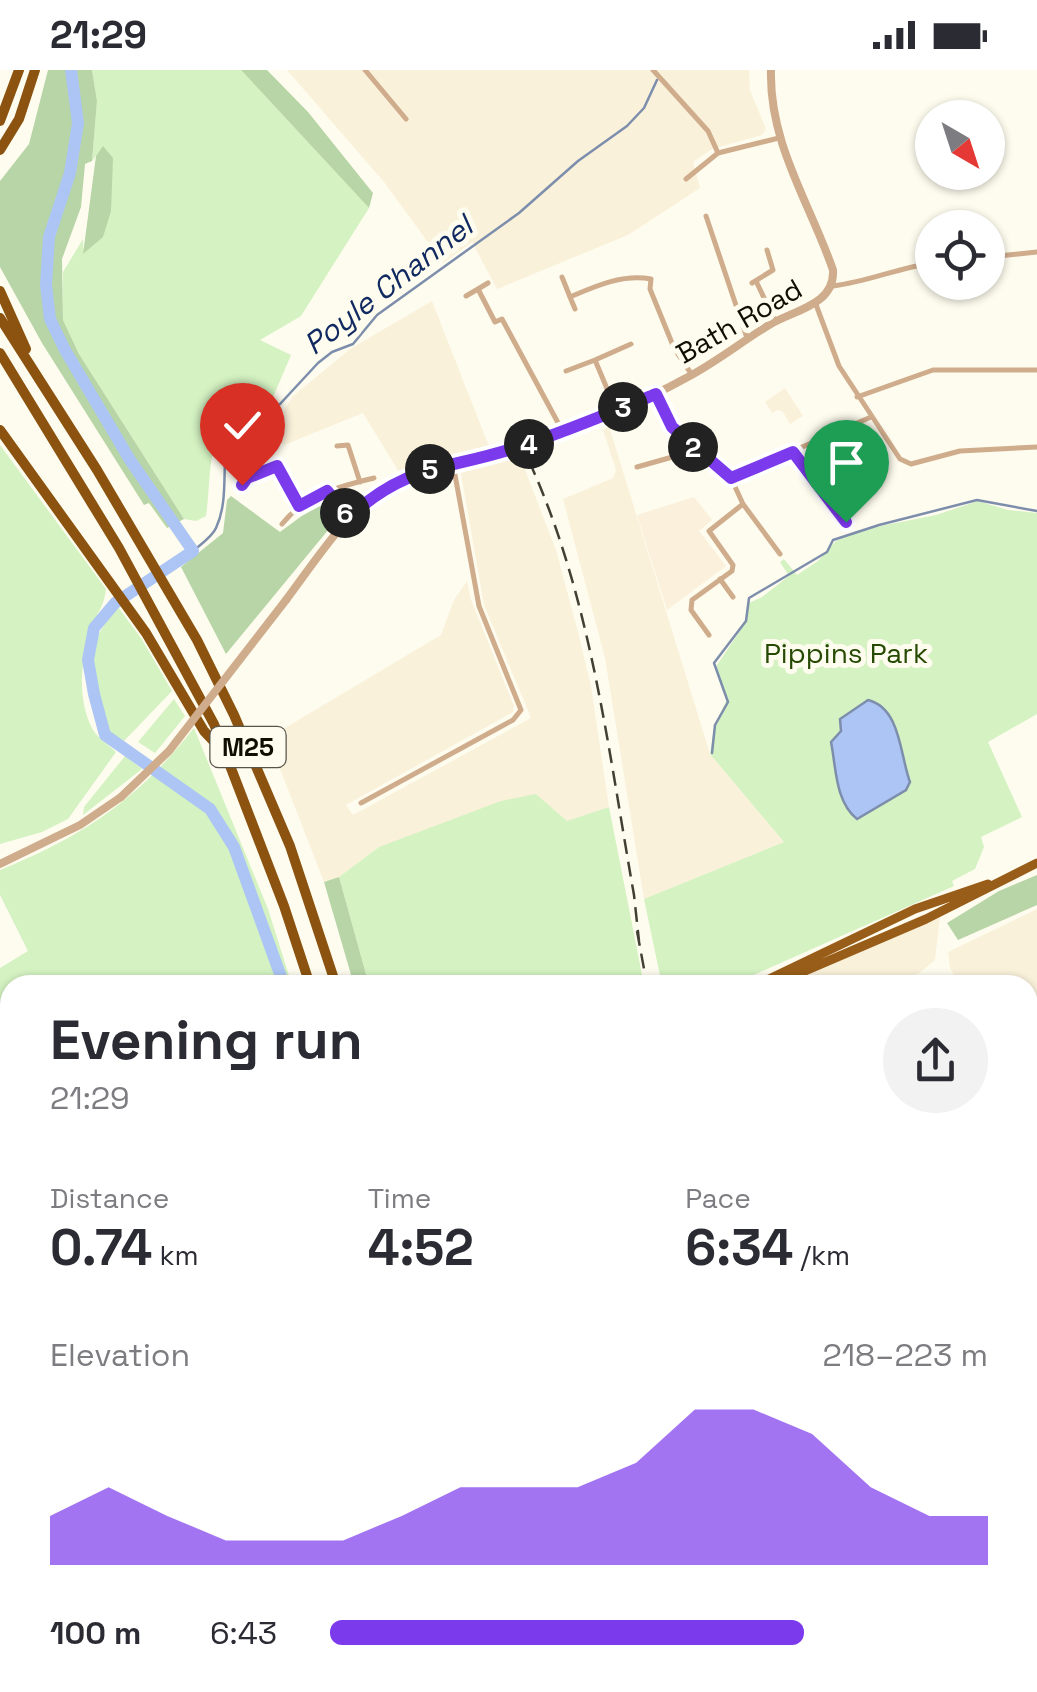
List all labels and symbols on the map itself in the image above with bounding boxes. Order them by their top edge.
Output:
north arrow [915,100,1005,190]
water label: Poyle Channel [296,205,483,363]
street label: Bath Road [670,270,808,372]
pin: 3 [598,382,648,432]
pin [200,383,285,486]
pin: 4 [504,419,554,469]
pin [804,420,889,523]
pin: 2 [668,422,718,472]
pin: 5 [405,444,455,494]
pin: 6 [320,488,370,538]
park label: Pippins Park [764,635,928,671]
road number: M25 [210,727,286,767]

